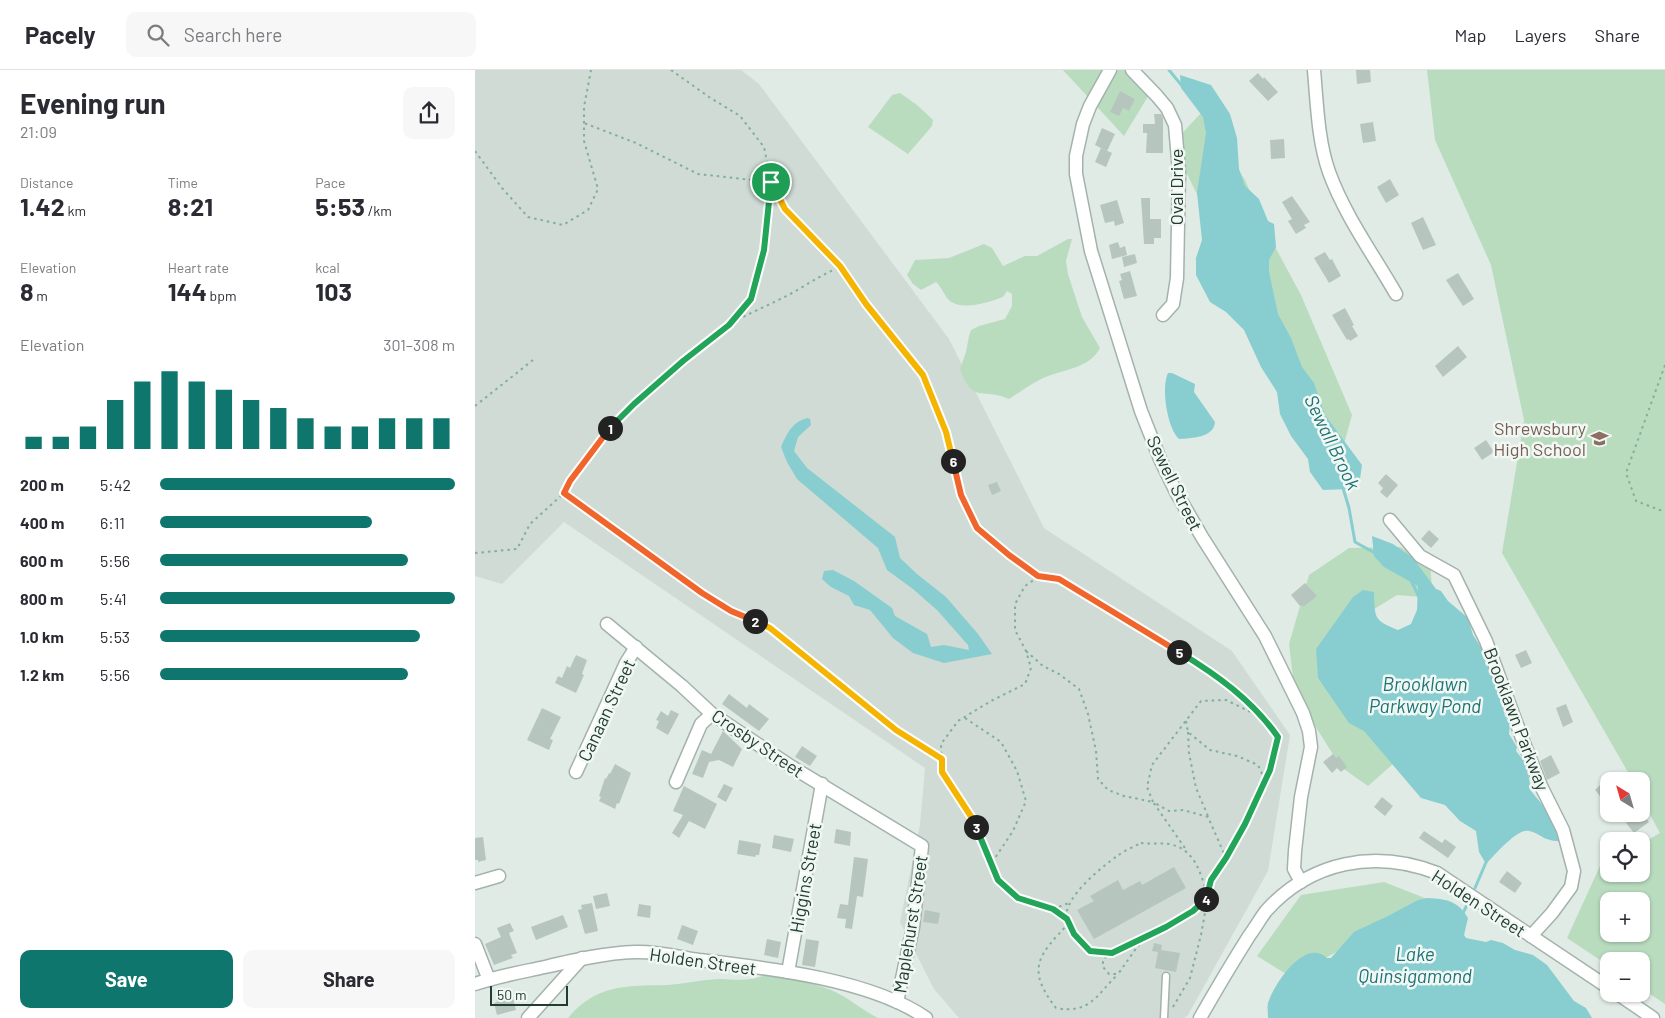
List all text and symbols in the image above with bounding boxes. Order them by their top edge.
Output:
search box [126,12,476,57]
text: Pacely [25,20,96,49]
icon: search [144,21,172,49]
text: Search here [184,23,282,46]
text: Map [1454,24,1486,46]
text: Layers [1514,24,1567,46]
text: Share [1595,24,1640,46]
text: Evening run [20,86,166,120]
button: share [403,87,455,139]
text: 21:09 [20,122,57,141]
street label: Oval Drive [1165,149,1187,225]
pin [750,161,792,203]
icon: arrive [757,168,785,196]
text: Distance [20,174,73,191]
text: Time [168,174,198,191]
text: Pace [315,174,345,191]
text: 1.42 [20,191,65,221]
text: 8:21 [168,191,213,221]
text: 5:53 [315,191,365,221]
text: km [65,202,86,219]
text: /km [365,202,392,219]
text: Elevation [20,259,76,276]
text: Heart rate [168,259,229,276]
text: kcal [315,259,340,276]
text: 8 [20,276,34,306]
text: 144 [168,276,207,306]
text: 103 [315,276,352,306]
text: m [34,287,48,304]
text: bpm [207,287,237,304]
text: Elevation [20,335,84,354]
text: 301–308 m [383,335,455,354]
water label: Sewall Brook [1300,391,1366,494]
pin: 1 [597,416,623,440]
place label: Shrewsbury High School [1493,417,1586,460]
text: 1 [608,420,613,437]
school or university icon: Shrewsbury High School [1590,428,1610,448]
street label: Sewell Street [1142,432,1208,534]
pin: 6 [941,448,965,474]
text: 6 [950,453,957,470]
text: 200 m [20,475,64,494]
text: 5:42 [100,475,131,494]
text: 400 m [20,513,64,532]
text: 6:11 [100,513,125,532]
text: 600 m [20,551,63,570]
text: 5:56 [100,551,130,570]
text: 800 m [20,589,63,608]
text: 5:41 [100,589,127,608]
pin: 2 [743,608,767,634]
text: 2 [752,613,759,630]
text: 1.0 km [20,627,64,646]
text: 5:53 [100,627,130,646]
pin: 5 [1167,640,1191,664]
text: 5 [1176,644,1183,661]
street label: Brooklawn Parkway [1480,644,1554,794]
street label: Canaan Street [573,655,639,765]
text: 1.2 km [20,665,64,684]
text: 5:56 [100,665,130,684]
water label: Brooklawn Parkway Pond [1369,672,1481,717]
street label: Crosby Street [708,704,808,782]
north arrow [1600,772,1650,822]
map controls [1600,772,1650,1002]
pin: 3 [963,814,989,840]
text: 3 [973,819,980,836]
street label: Higgins Street [785,821,825,935]
button: locate [1600,832,1650,882]
street label: Maplehurst Street [888,853,932,995]
street label: Holden Street [1428,864,1530,942]
pin: 4 [1193,886,1219,912]
text: 4 [1202,891,1211,908]
button: + [1600,892,1650,942]
water label: Lake Quinsigamond [1358,942,1472,987]
street label: Holden Street [648,943,758,979]
button: Save [20,950,233,1008]
button: Share [243,950,455,1008]
button: − [1600,952,1650,1002]
scale bar [490,983,567,1006]
text: 50 m [497,986,526,1003]

